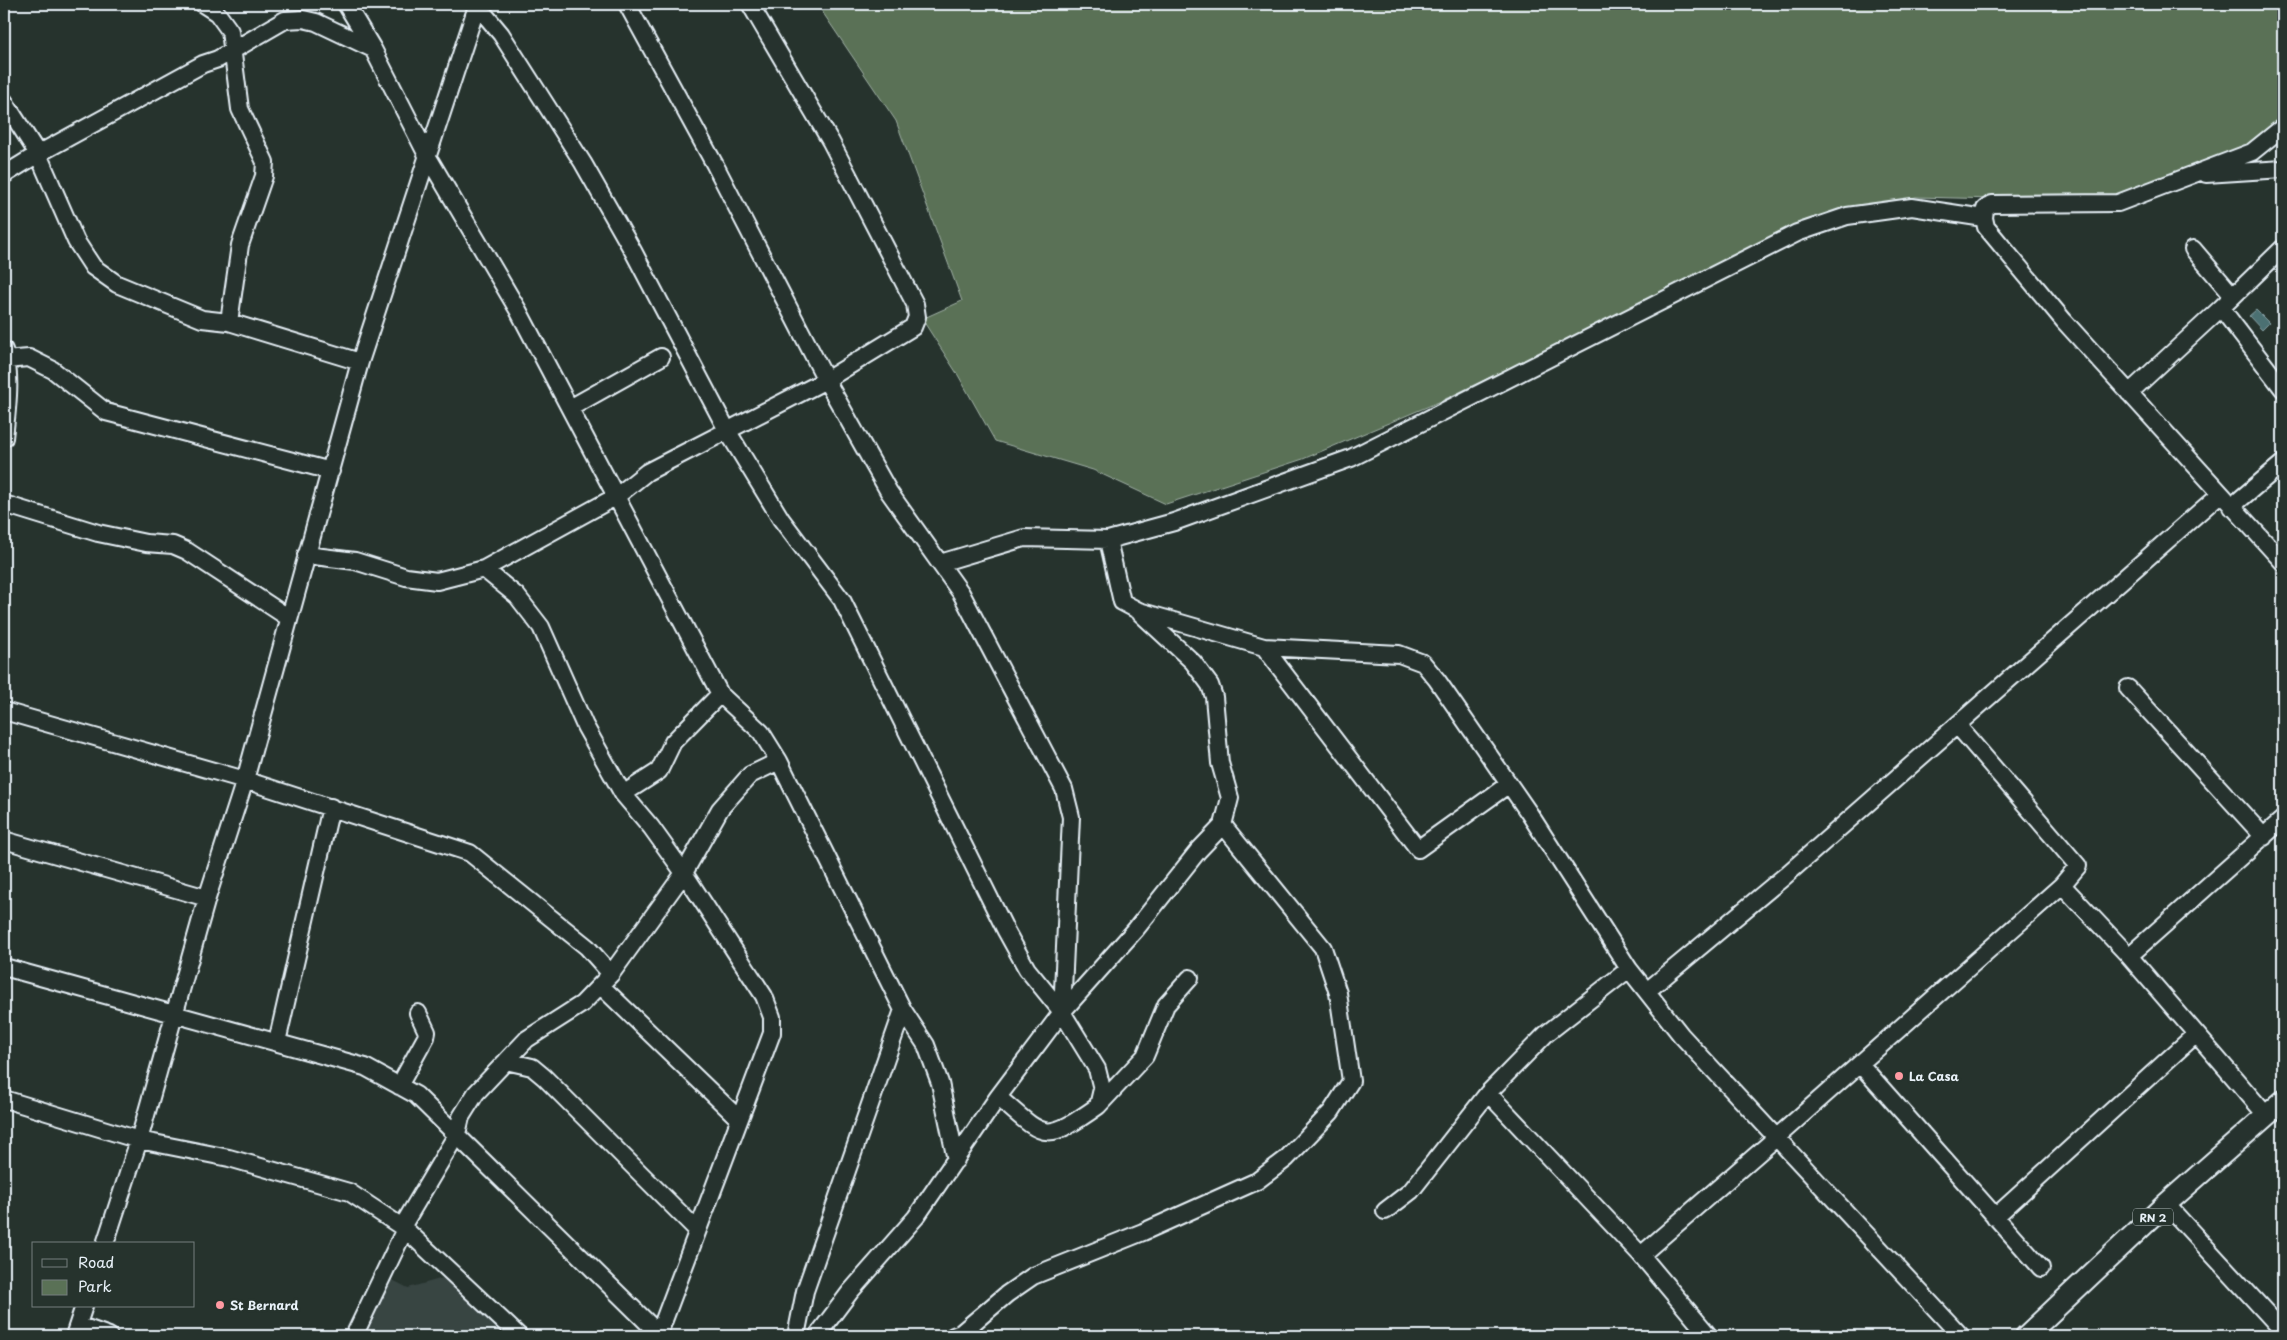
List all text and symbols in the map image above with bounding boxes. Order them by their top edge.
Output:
place label: La Casa [1909,1067,1959,1085]
marker: La Casa [1893,1070,1905,1082]
road number: RN 2 [2133,1208,2173,1226]
legend [32,1242,195,1308]
text: Road [78,1250,114,1273]
text: Park [78,1274,112,1297]
place label: St Bernard [230,1296,299,1314]
marker: St Bernard [214,1299,226,1311]

